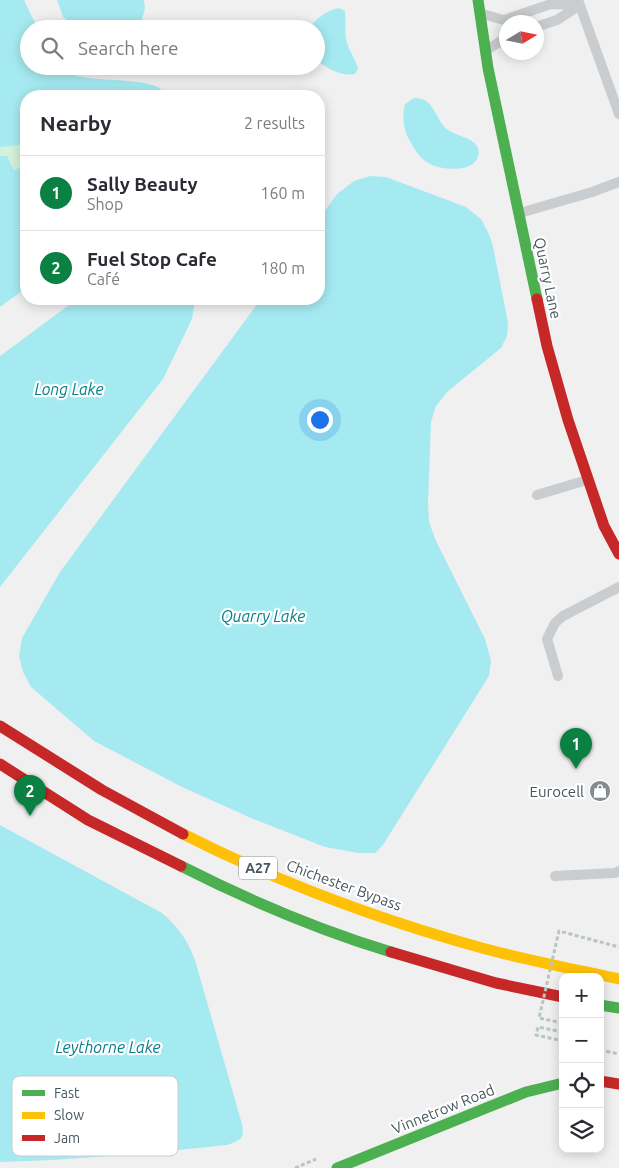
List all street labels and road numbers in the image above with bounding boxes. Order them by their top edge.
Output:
street label: Quarry Lane [531,236,565,320]
road number: A27 [239,856,277,880]
street label: Chichester Bypass [284,856,404,914]
street label: Vinnetrow Road [389,1081,497,1137]

